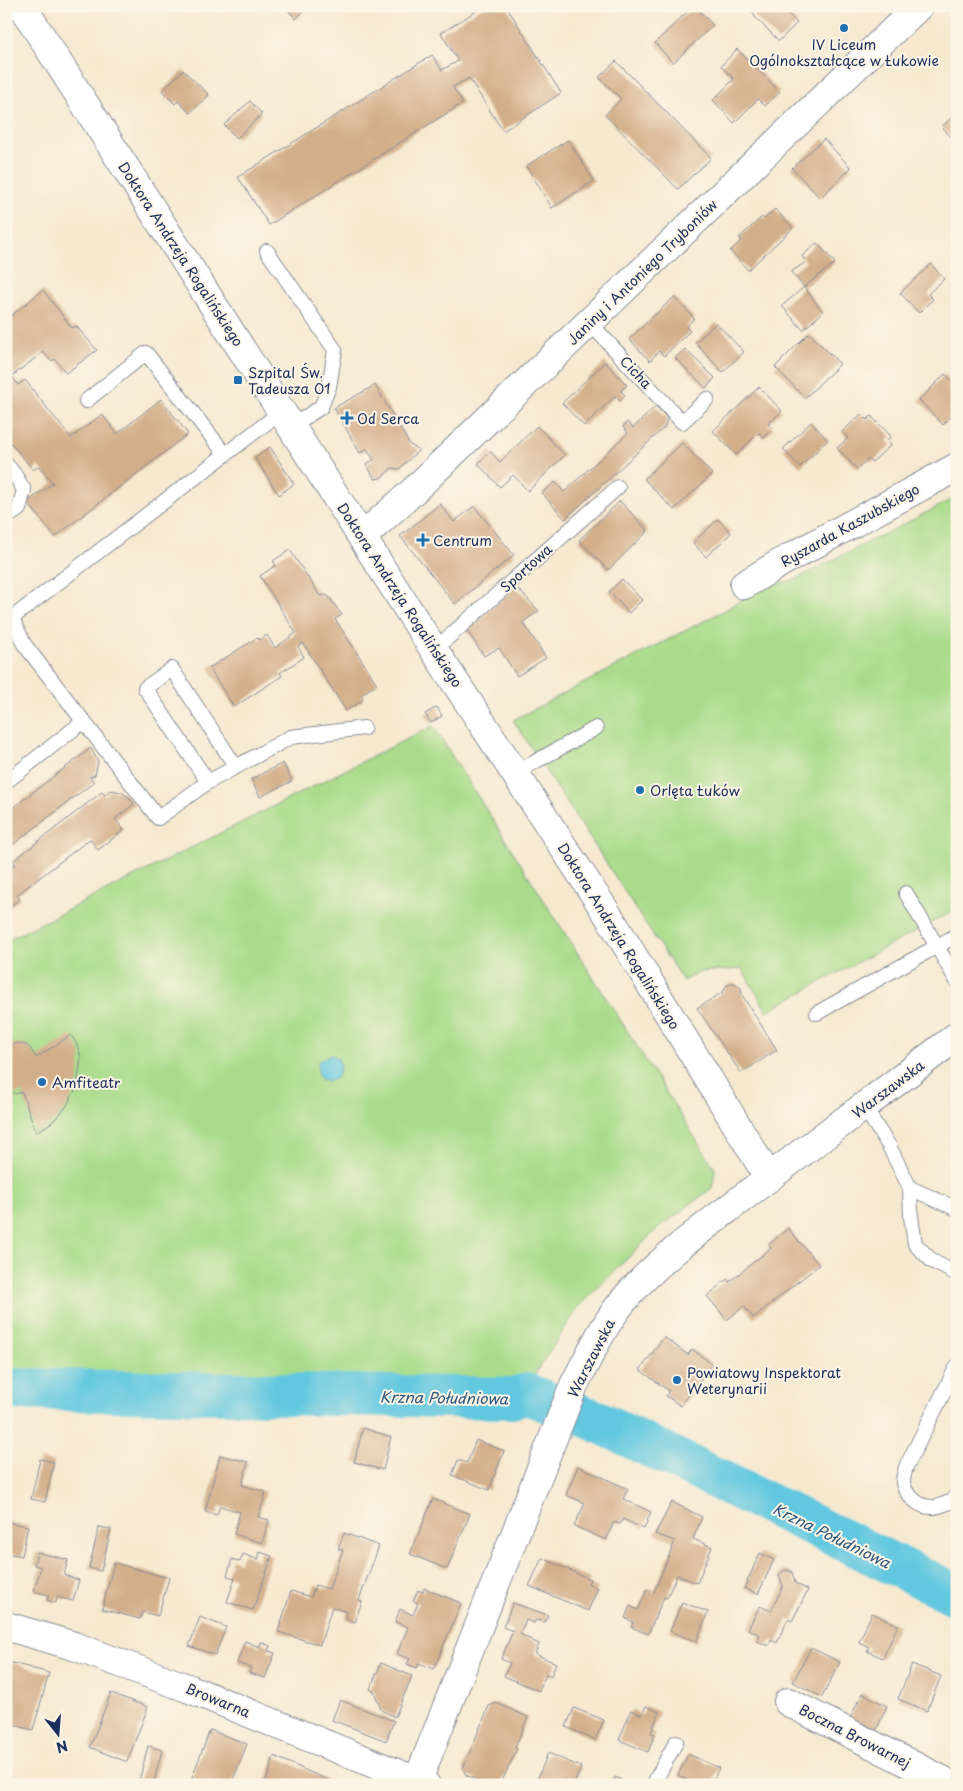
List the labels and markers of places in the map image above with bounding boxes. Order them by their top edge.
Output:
marker: IV Liceum Ogólnokształcące w Łukowie [838,22,850,34]
place label: IV Liceum Ogólnokształcące w Łukowie [749,34,939,71]
place label: Szpital Św. Tadeusza 01 [248,362,330,399]
marker: Szpital Św. Tadeusza 01 [232,374,244,386]
place label: Od Serca [357,408,419,429]
marker: Od Serca [341,412,353,424]
place label: Centrum [433,530,492,551]
marker: Centrum [417,534,429,546]
place label: Orlęta Łuków [650,780,741,801]
marker: Orlęta Łuków [634,784,646,796]
place label: Amfiteatr [52,1072,121,1093]
marker: Amfiteatr [36,1076,48,1088]
place label: Powiatowy Inspektorat Weterynarii [687,1362,841,1399]
marker: Powiatowy Inspektorat Weterynarii [671,1374,683,1386]

